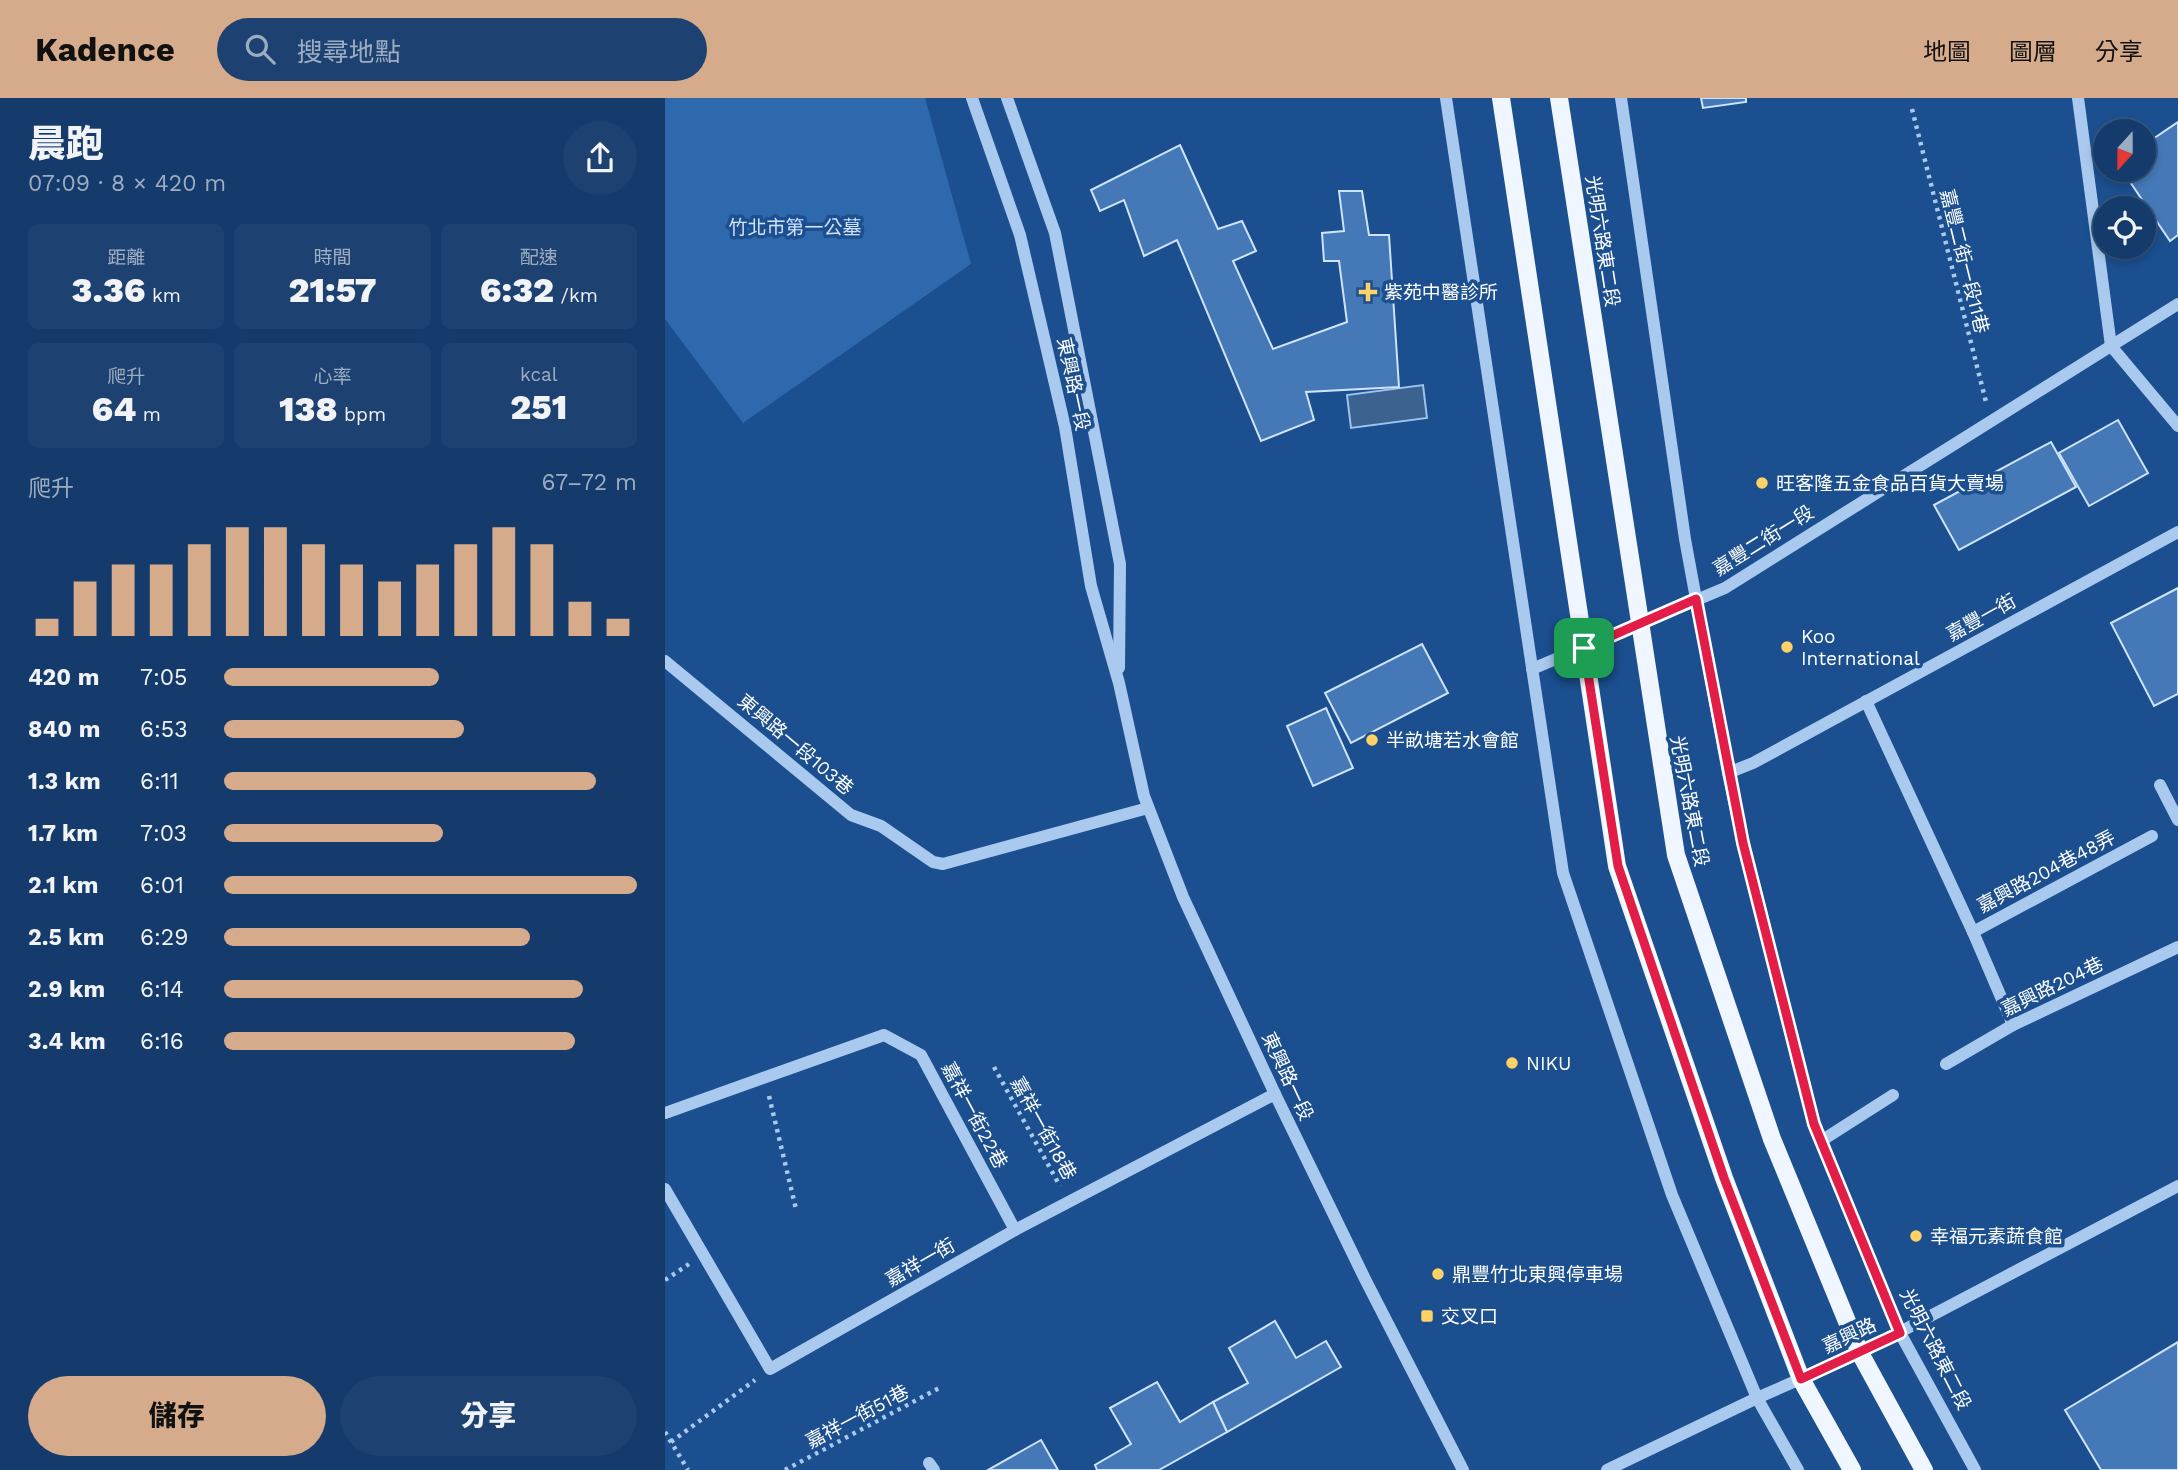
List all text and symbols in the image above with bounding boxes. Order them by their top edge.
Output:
search box [217,18,707,81]
text: Kadence [35,30,175,69]
icon: search [241,30,279,68]
text: 搜尋地點 [297,37,401,67]
text: 地圖 [1923,38,1971,66]
text: 圖層 [2009,38,2057,66]
text: 分享 [2095,38,2143,66]
north arrow [2093,119,2156,182]
map controls [2093,119,2156,259]
button: share [563,121,637,195]
text: 晨跑 [28,122,104,166]
text: 07:09 · 8 × 420 m [28,170,226,197]
street label: 光明六路東二段 [1581,174,1624,309]
street label: 嘉豐二街一段11巷 [1935,187,1994,336]
button: locate [2093,196,2156,259]
park label: 竹北市第一公墓 [728,216,862,239]
text: 距離 [107,246,145,269]
text: 時間 [313,246,352,269]
text: 配速 [520,246,558,269]
text: 3.36 [72,269,145,311]
text: 21:57 [288,269,377,311]
text: 6:32 [480,269,554,311]
place label: 紫苑中醫診所 [1384,281,1498,304]
marker: 紫苑中醫診所 [1358,282,1378,302]
text: km [145,284,181,307]
text: /km [554,284,598,307]
street label: 東興路一段 [1052,335,1095,433]
text: kcal [520,363,558,386]
text: 爬升 [107,365,145,388]
text: 心率 [313,365,352,388]
text: 251 [510,386,567,428]
text: 64 [92,388,136,430]
text: 138 [279,388,338,430]
text: m [136,403,161,426]
text: bpm [338,403,386,426]
text: 67–72 m [542,469,637,496]
place label: 旺客隆五金食品百貨大賣場 [1776,472,2004,495]
text: 爬升 [28,475,74,502]
marker: 旺客隆五金食品百貨大賣場 [1754,475,1770,491]
street label: 嘉豐二街一段 [1709,500,1818,580]
street label: 嘉豐一街 [1942,589,2020,646]
pin [1554,618,1614,678]
place label: Koo International [1801,625,1920,670]
icon: arrive [1565,629,1603,667]
marker: Koo International [1779,639,1795,655]
text: 420 m [28,664,99,691]
text: 7:05 [140,664,187,691]
street label: 東興路一段103巷 [733,689,858,799]
text: 840 m [28,716,100,743]
text: 6:53 [140,716,188,743]
place label: 半畝塘若水會館 [1386,729,1519,752]
marker: 半畝塘若水會館 [1364,732,1380,748]
street label: 光明六路東二段 [1666,734,1713,869]
text: 1.3 km [28,768,101,795]
text: 6:11 [140,768,179,795]
text: 1.7 km [28,820,98,847]
text: 7:03 [140,820,187,847]
street label: 嘉興路204巷48弄 [1973,825,2119,917]
text: 2.1 km [28,872,99,899]
text: 6:01 [140,872,184,899]
text: 2.5 km [28,924,104,951]
text: 6:29 [140,924,188,951]
street label: 嘉興路204巷 [1998,952,2107,1021]
text: 2.9 km [28,976,105,1003]
text: 6:14 [140,976,184,1003]
text: 3.4 km [28,1028,106,1055]
text: 6:16 [140,1028,184,1055]
street label: 東興路一段 [1257,1028,1318,1124]
place label: NIKU [1526,1052,1572,1075]
marker: NIKU [1504,1055,1520,1071]
street label: 嘉祥一街22巷 [937,1058,1012,1172]
street label: 嘉祥一街18巷 [1006,1073,1081,1184]
place label: 幸福元素蔬食館 [1930,1225,2063,1248]
marker: 幸福元素蔬食館 [1908,1228,1924,1244]
street label: 嘉祥一街 [882,1233,959,1291]
place label: 鼎豐竹北東興停車場 [1452,1263,1623,1286]
marker: 鼎豐竹北東興停車場 [1430,1266,1446,1282]
street label: 光明六路東二段 [1895,1285,1976,1414]
place label: 交叉口 [1441,1305,1498,1328]
marker: 交叉口 [1419,1308,1435,1324]
street label: 嘉興路 [1819,1313,1880,1358]
button: 儲存 [28,1376,326,1456]
button: 分享 [340,1376,637,1456]
street label: 嘉祥一街51巷 [802,1380,913,1453]

